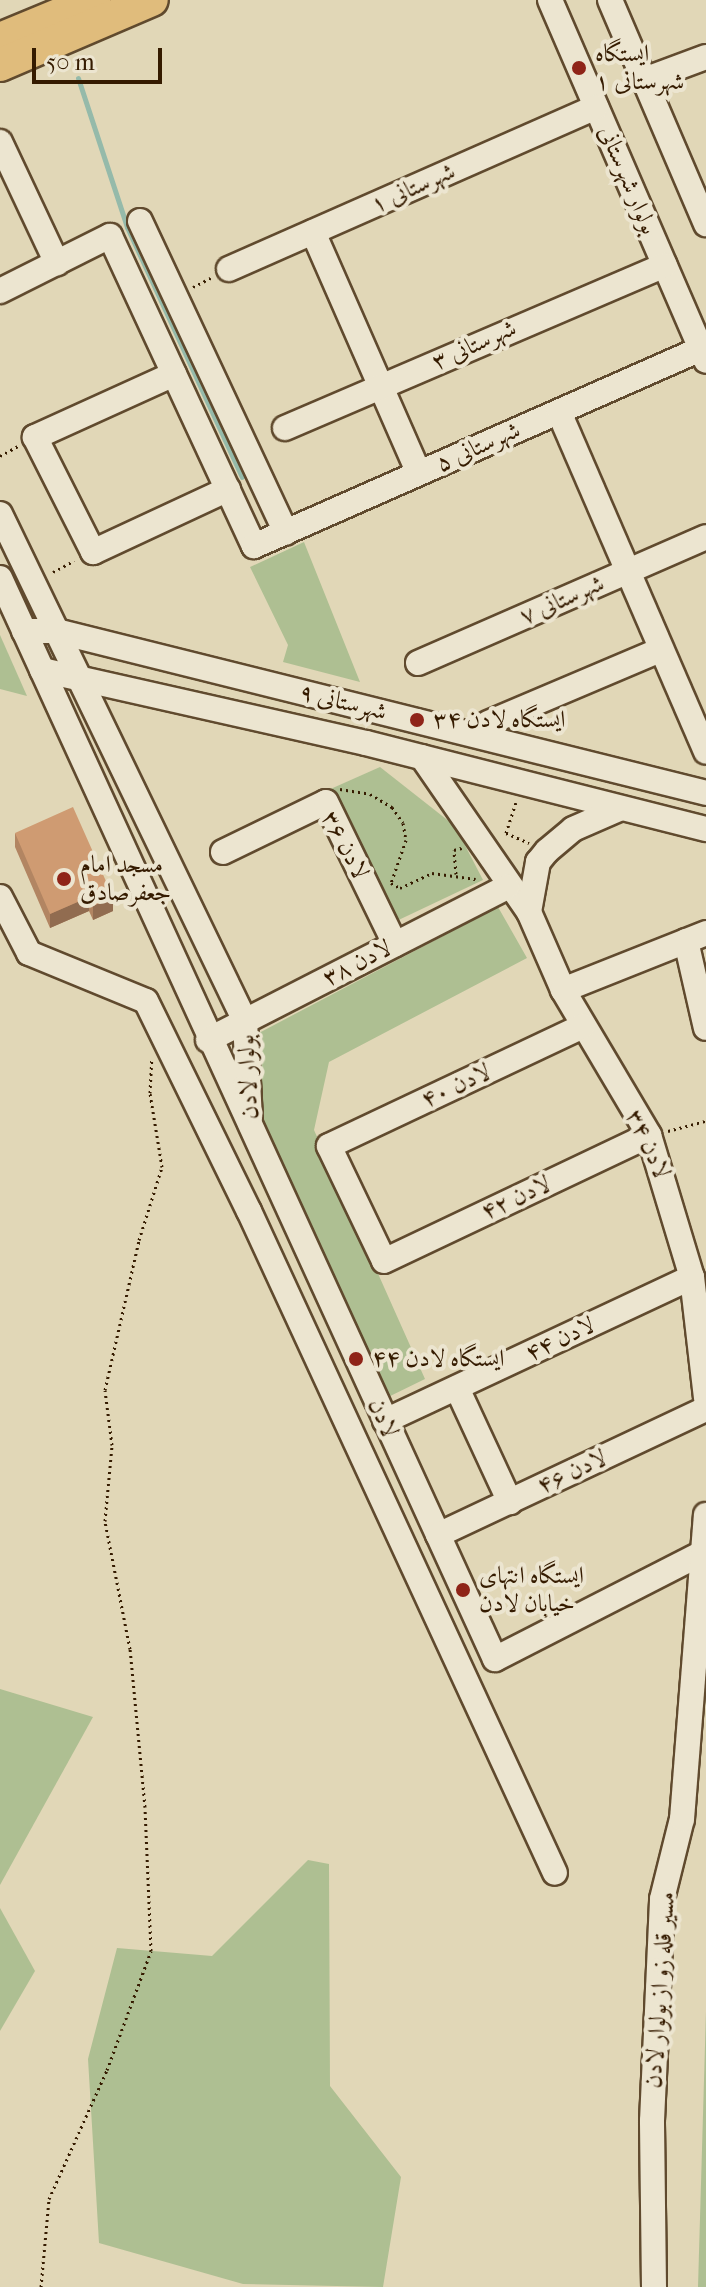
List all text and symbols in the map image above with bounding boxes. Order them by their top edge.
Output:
scale bar [36,32,166,82]
place label: ایستگاه شهرستانی ۱ [595,40,684,96]
text: 50 m [46,48,95,76]
marker: ایستگاه شهرستانی ۱ [570,59,588,77]
street label: بولوار شهرستانی [592,121,664,239]
street label: شهرستانی ۱ [366,157,460,219]
street label: شهرستانی ۳ [427,314,521,376]
street label: شهرستانی ۵ [431,416,525,478]
street label: شهرستانی ۷ [515,569,609,631]
street label: شهرستانی ۹ [296,677,390,727]
place label: ایستگاه لادن ۳۴ [433,706,565,734]
marker: ایستگاه لادن ۳۴ [408,711,426,729]
street label: لادن ۳۶ [315,806,375,884]
place label: مسجد امام جعفرصادق [80,851,171,907]
marker: مسجد امام جعفرصادق [55,870,73,888]
street label: لادن ۳۸ [318,934,396,992]
street label: بولوار لادن [231,1034,265,1120]
street label: لادن ۴۰ [417,1057,495,1115]
street label: لادن ۳۴ [619,1105,677,1183]
street label: لادن ۴۲ [477,1169,555,1227]
street label: لادن ۴۴ [521,1310,599,1368]
place label: ایستگاه لادن ۴۴ [372,1345,504,1373]
marker: ایستگاه لادن ۴۴ [347,1350,365,1368]
street label: لادن [362,1394,404,1442]
street label: لادن ۴۶ [533,1443,611,1501]
place label: ایستگاه انتهای خیابان لادن [479,1562,584,1618]
marker: ایستگاه انتهای خیابان لادن [454,1581,472,1599]
street label: مسیر قله زو از بولوار لادن [639,1891,681,2089]

